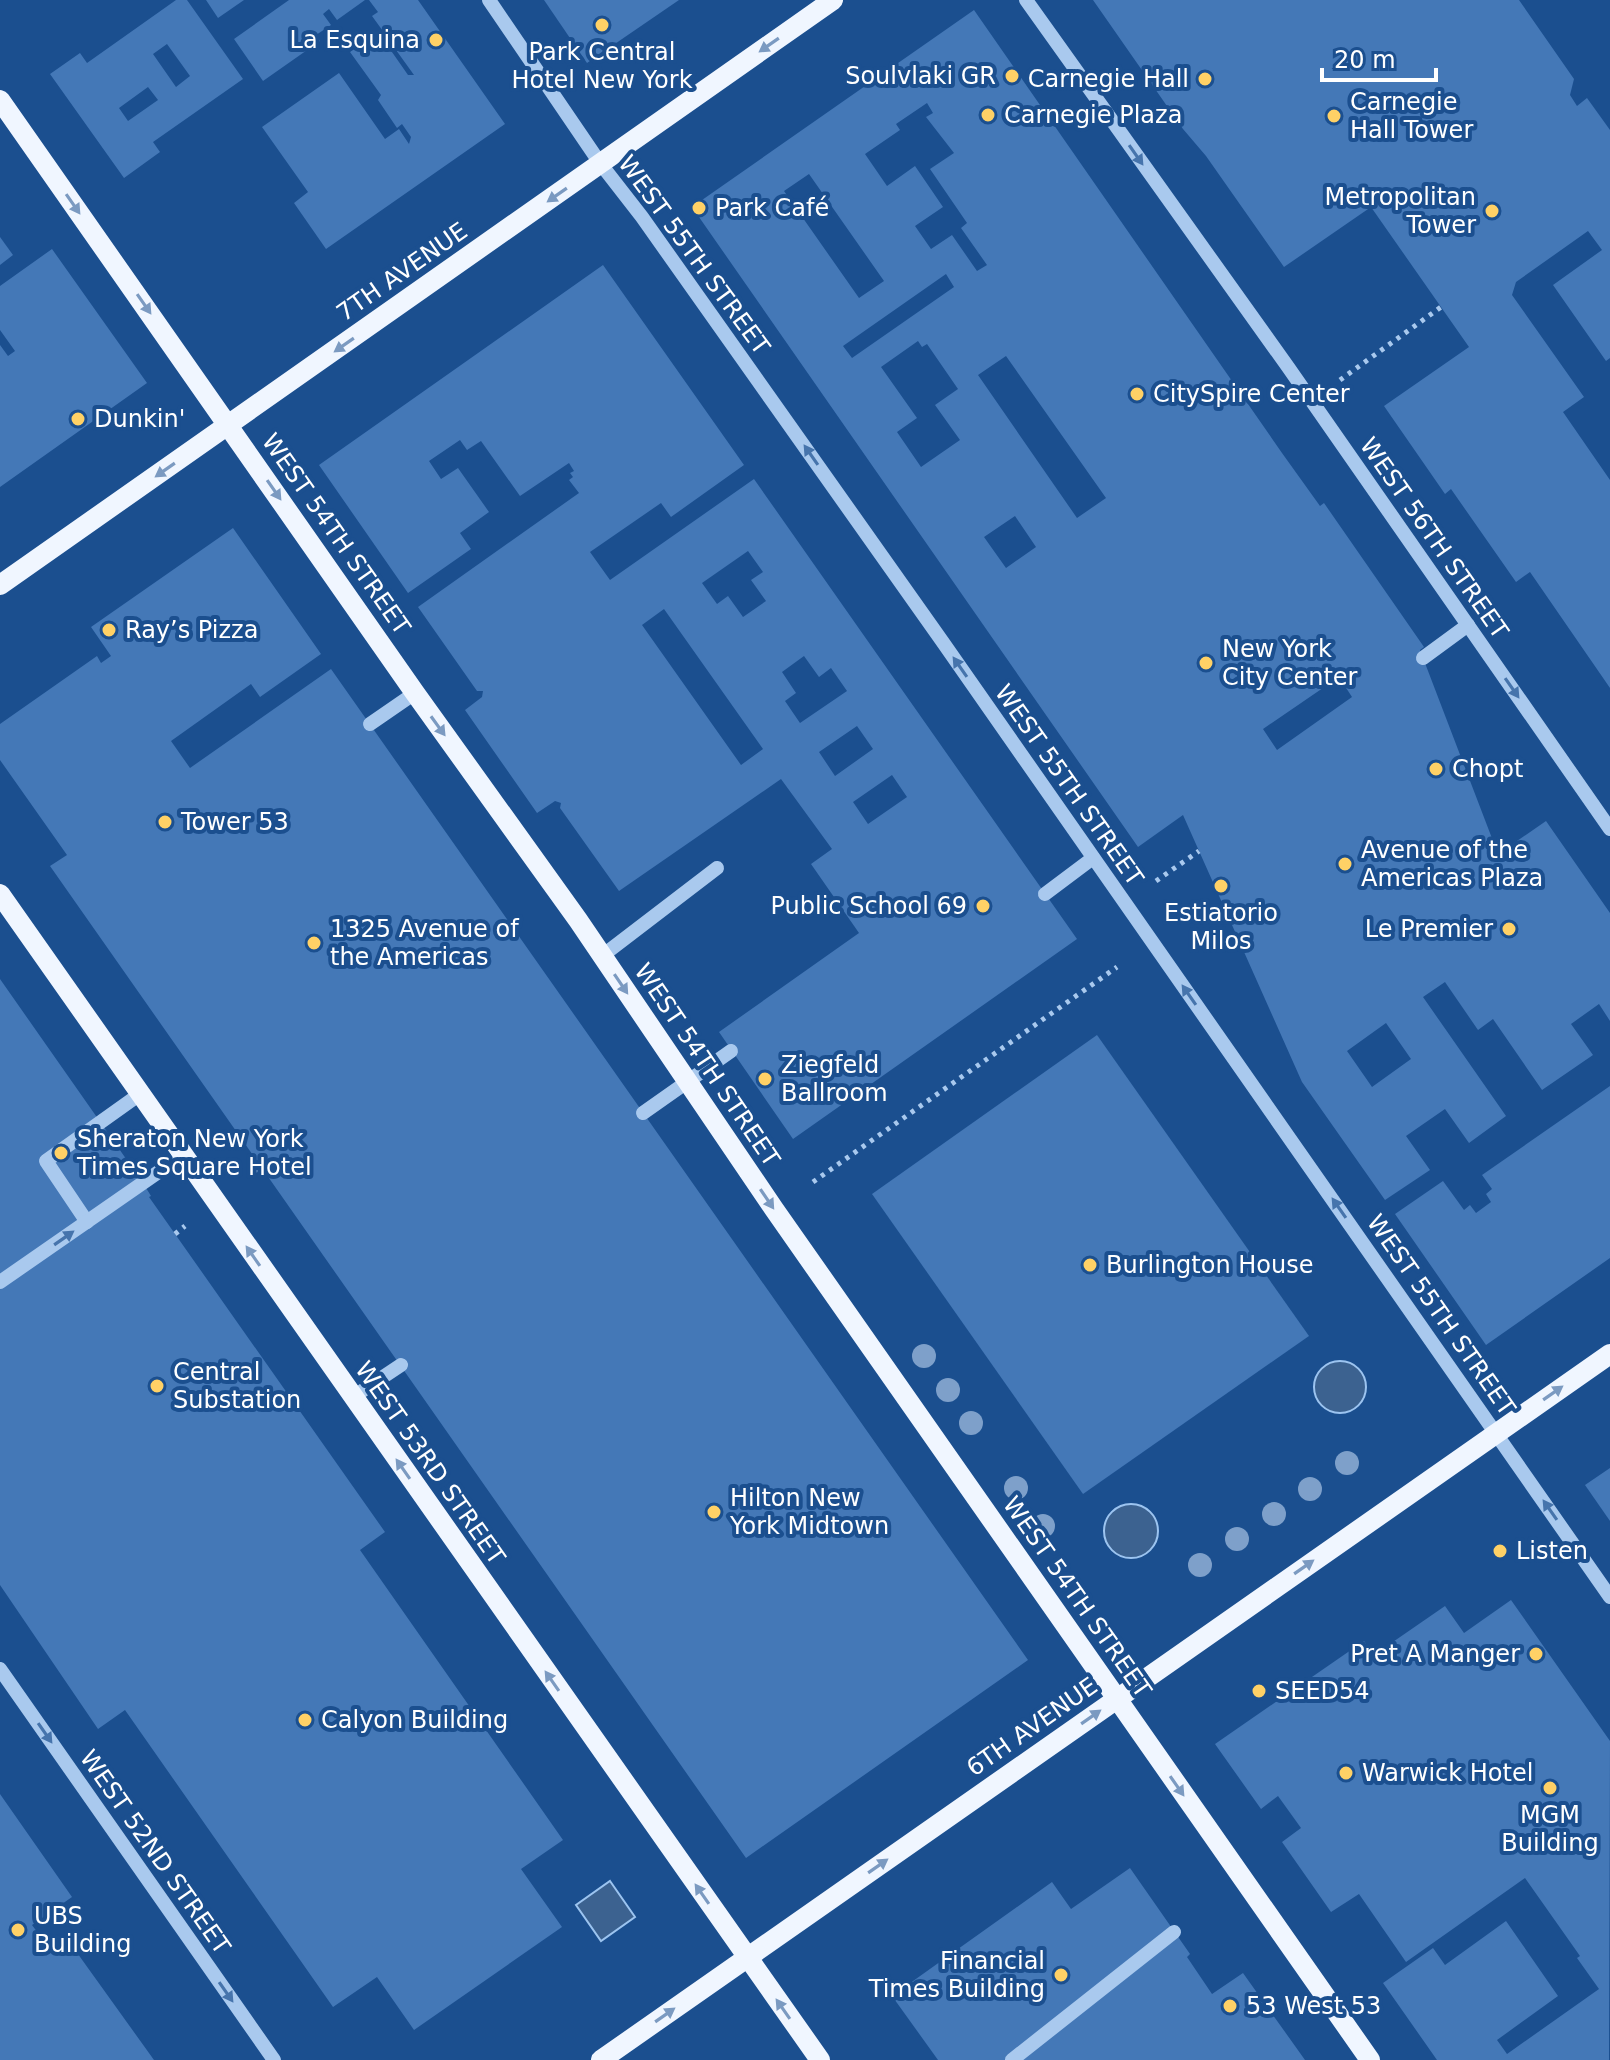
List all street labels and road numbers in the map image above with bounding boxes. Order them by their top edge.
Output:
street label: WEST 55TH STREET [612,150,776,360]
street label: 7TH AVENUE [331,217,473,327]
street label: WEST 54TH STREET [256,428,416,640]
street label: WEST 56TH STREET [1354,432,1514,644]
street label: WEST 55TH STREET [989,679,1149,891]
street label: WEST 54TH STREET [629,958,786,1172]
street label: WEST 55TH STREET [1361,1209,1521,1421]
street label: WEST 53RD STREET [349,1356,511,1570]
street label: WEST 54TH STREET [997,1491,1157,1703]
street label: 6TH AVENUE [961,1672,1103,1782]
street label: WEST 52ND STREET [74,1745,236,1960]

